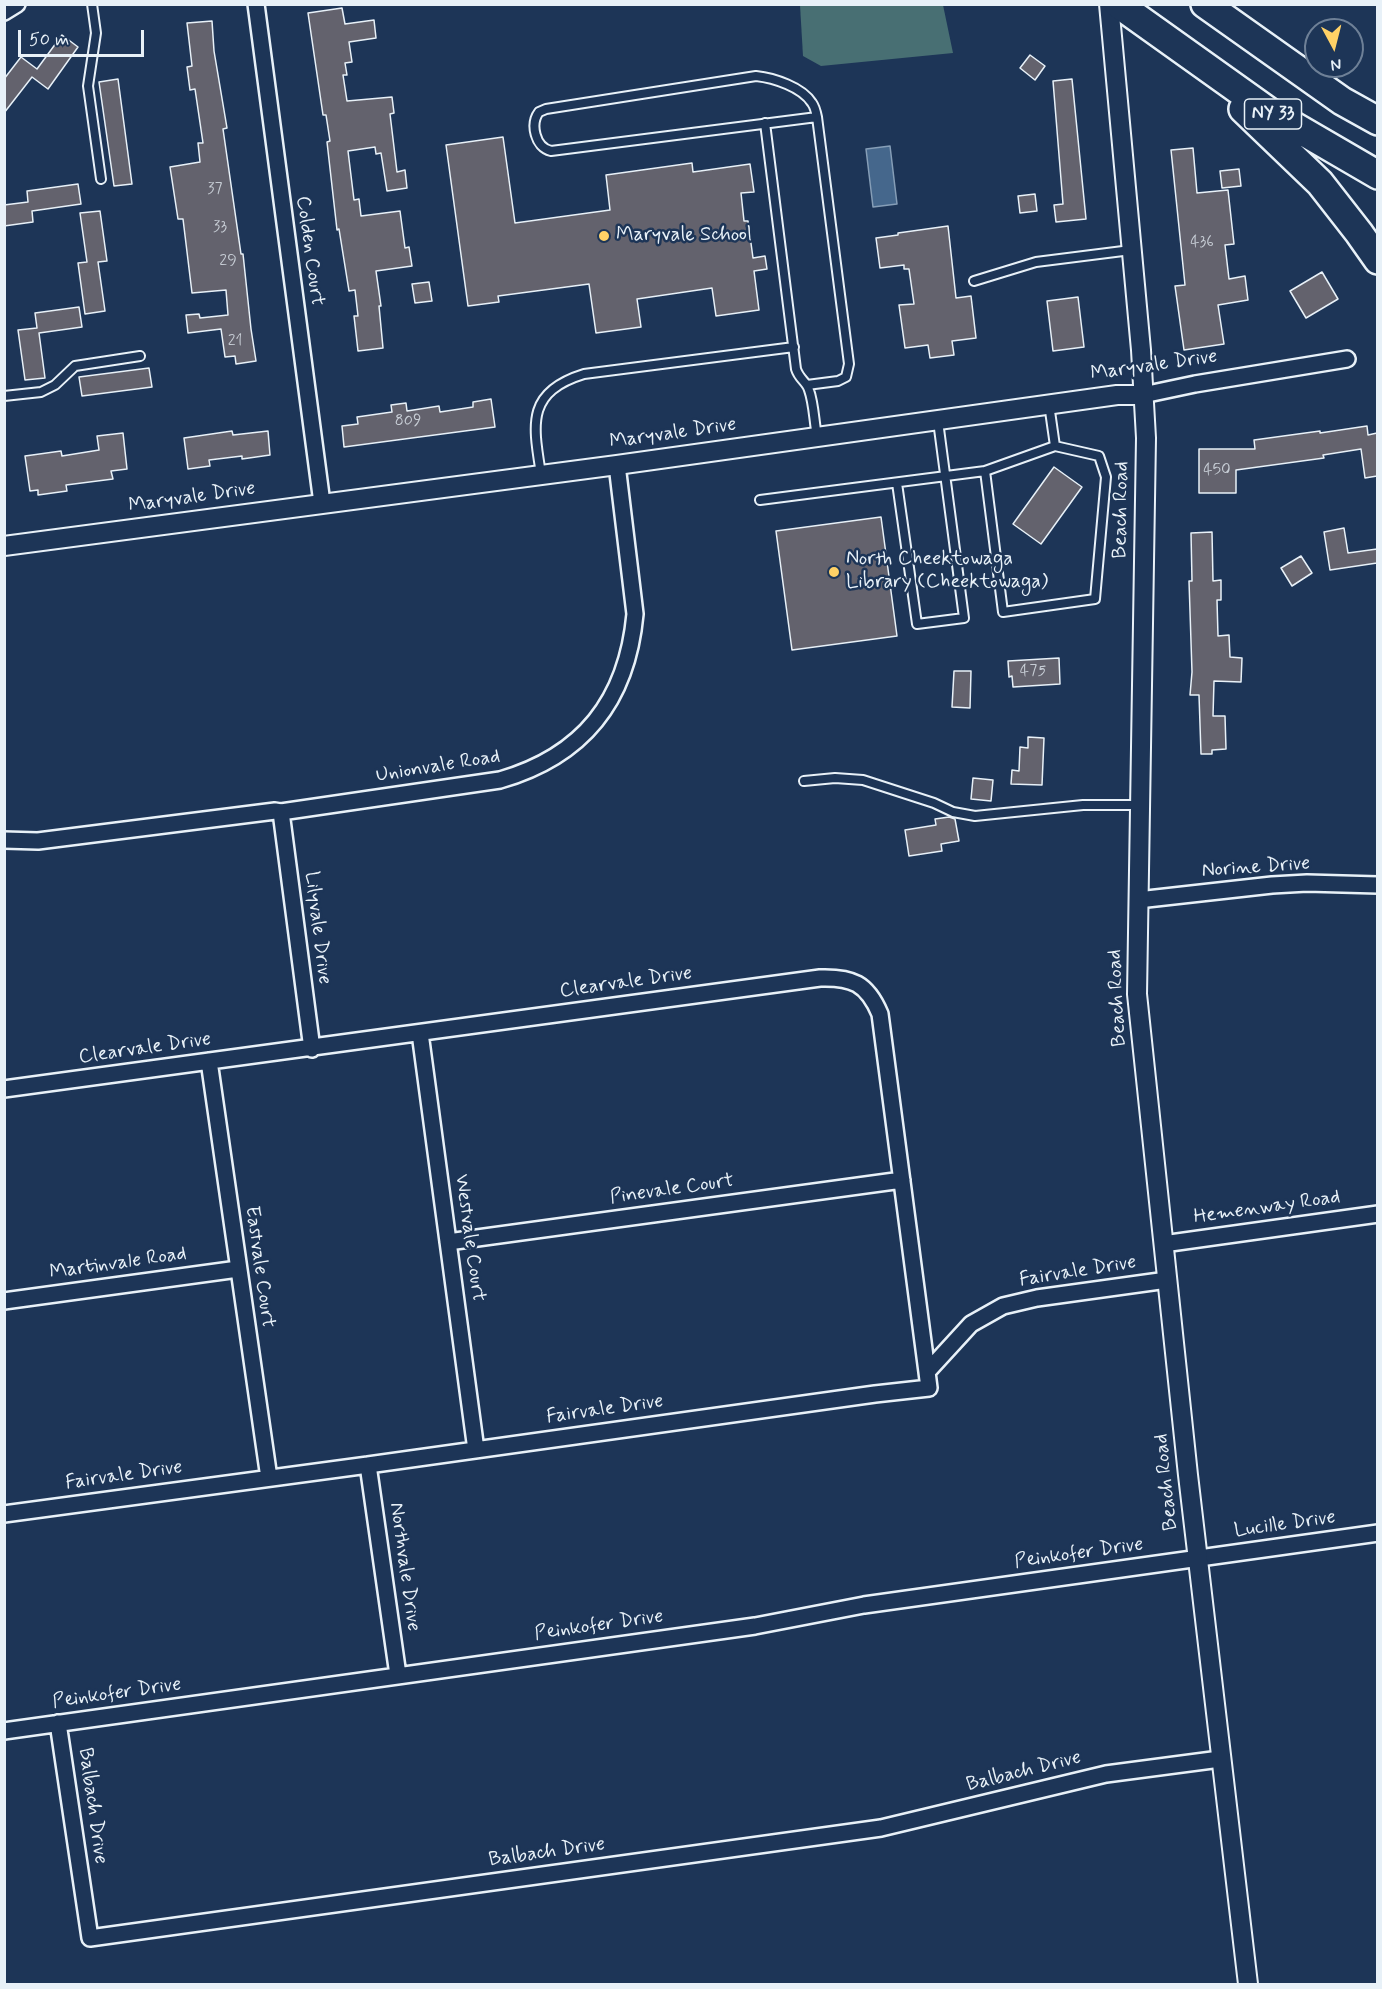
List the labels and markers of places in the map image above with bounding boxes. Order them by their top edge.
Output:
place label: Maryvale School [616,224,752,248]
marker: Maryvale School [597,229,611,243]
place label: North Cheektowaga Library (Cheektowaga) [846,548,1048,595]
marker: North Cheektowaga Library (Cheektowaga) [827,565,841,579]

